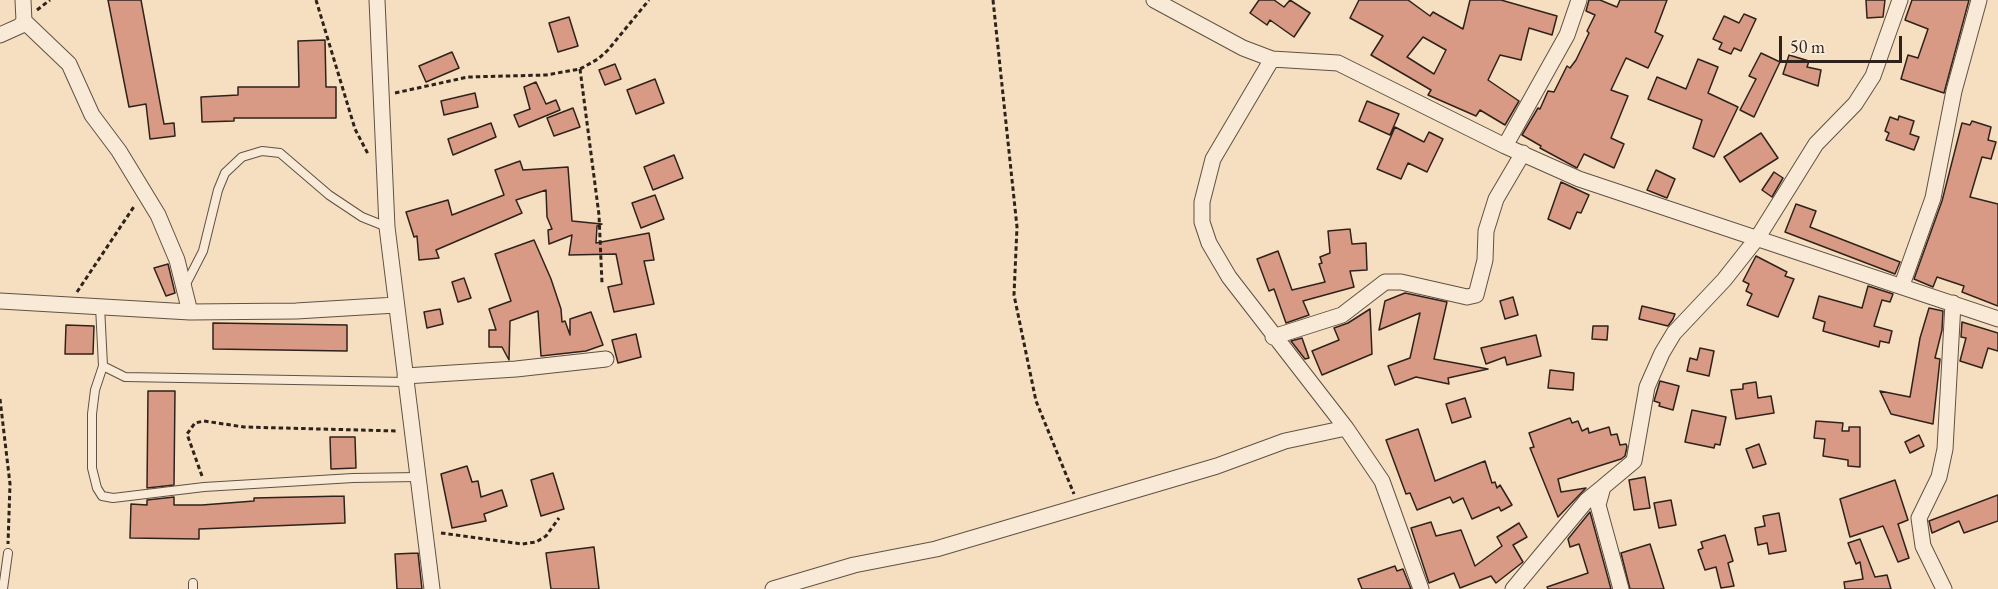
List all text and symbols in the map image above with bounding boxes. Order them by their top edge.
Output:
scale bar [1782,24,1905,62]
text: 50 m [1790,35,1825,58]

